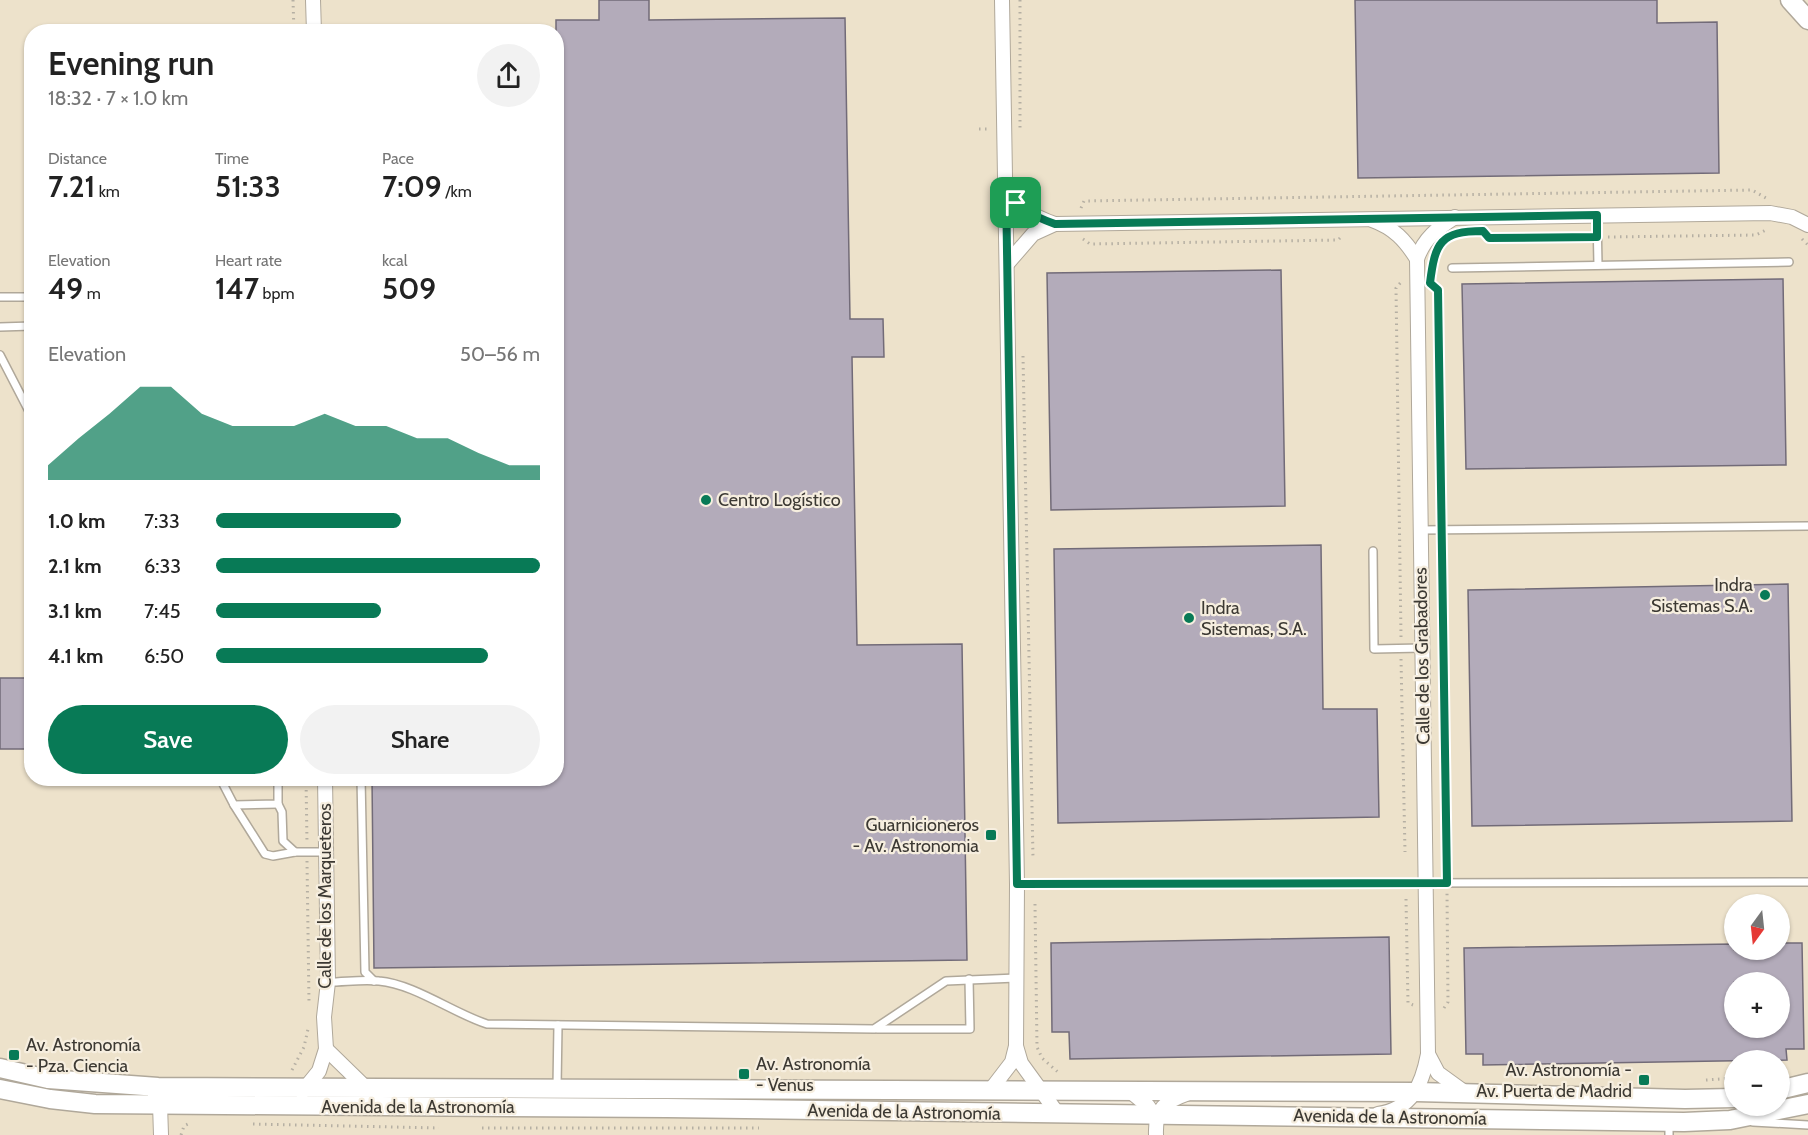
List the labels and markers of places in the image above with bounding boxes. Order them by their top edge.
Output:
pin [990,177,1041,228]
place label: Centro Logístico [718,489,841,511]
marker: Centro Logístico [699,493,713,507]
place label: Indra Sistemas S.A. [1651,574,1753,617]
marker: Indra Sistemas S.A. [1758,588,1772,602]
place label: Indra Sistemas, S.A. [1201,597,1307,640]
marker: Indra Sistemas, S.A. [1182,611,1196,625]
place label: Guarnicioneros - Av. Astronomia [853,814,979,857]
marker: Guarnicioneros - Av. Astronomia [984,828,998,842]
place label: Av. Astronomía - Pza. Ciencia [26,1034,141,1077]
marker: Av. Astronomía - Pza. Ciencia [7,1048,21,1062]
place label: Av. Astronomía - Venus [756,1053,871,1096]
place label: Av. Astronomía - Av. Puerta de Madrid [1476,1059,1632,1102]
marker: Av. Astronomía - Venus [737,1067,751,1081]
marker: Av. Astronomía - Av. Puerta de Madrid [1637,1073,1651,1087]

